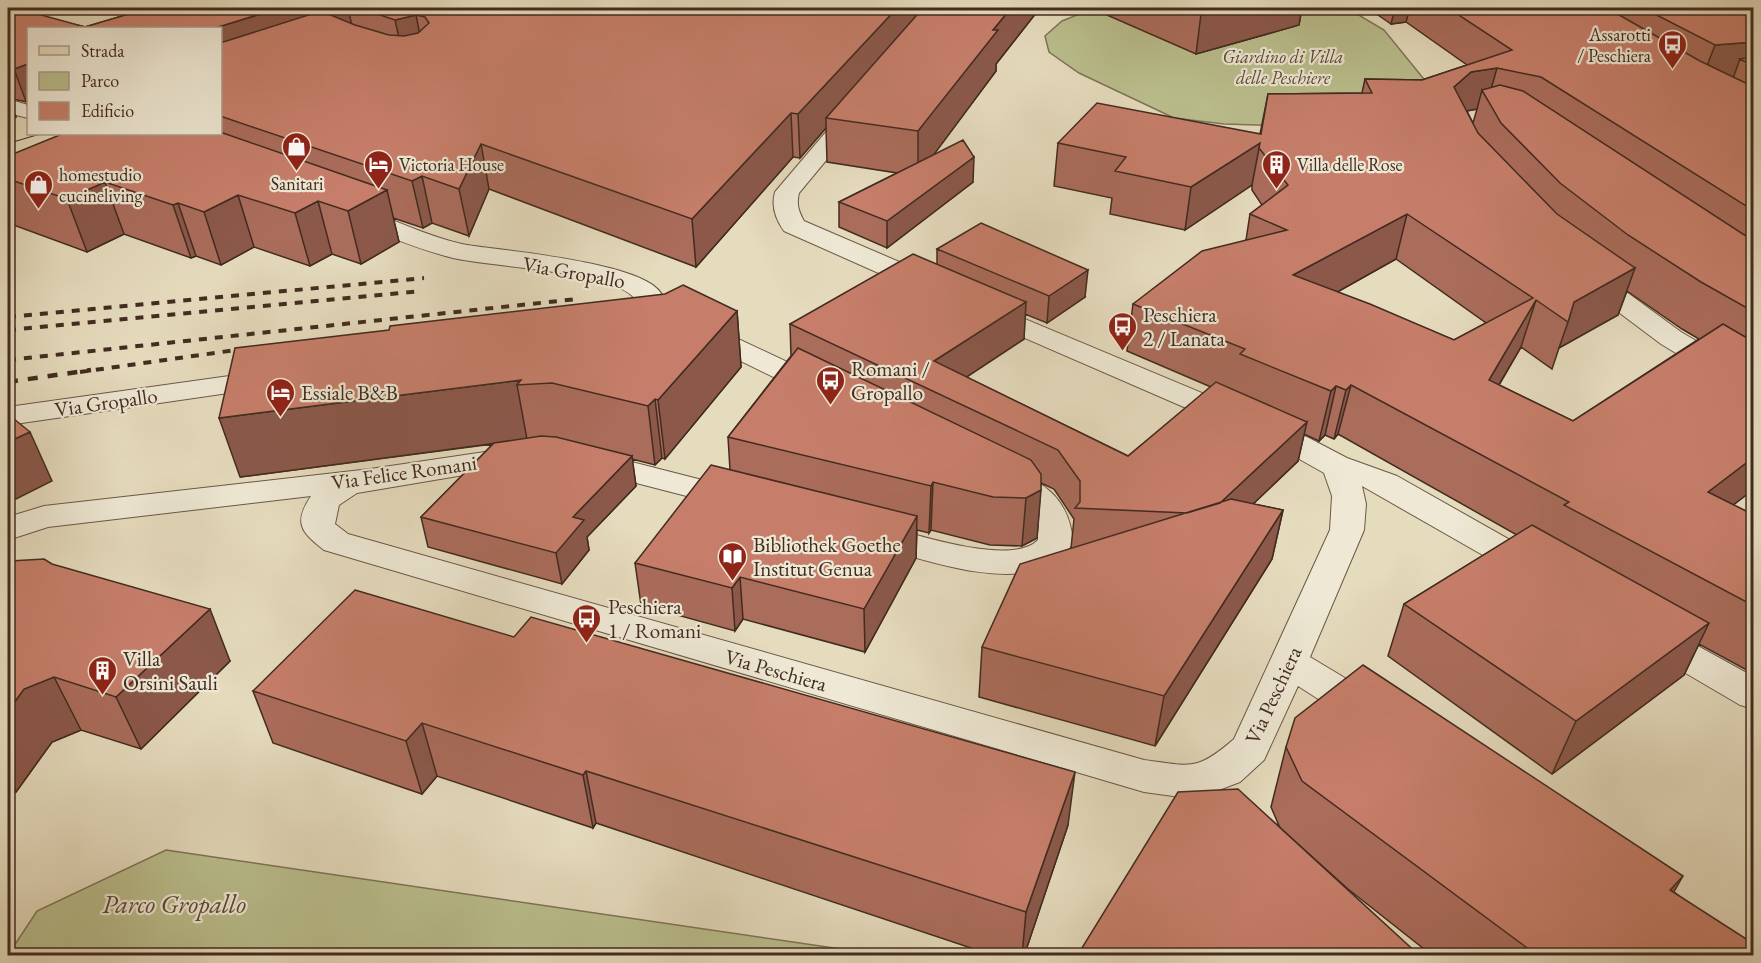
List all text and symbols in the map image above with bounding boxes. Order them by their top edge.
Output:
place label: Assarotti / Peschiera [1577,23,1652,67]
legend [27,27,222,135]
bus stop icon: Assarotti / Peschiera [1656,28,1688,70]
text: Strada [81,39,125,62]
park label: Giardino di Villa delle Peschiere [1223,45,1343,89]
text: Parco [81,69,119,92]
text: Edificio [81,99,134,122]
shop icon: Sanitari [281,130,313,172]
hotel icon: Victoria House [362,148,394,190]
building icon: Villa delle Rose [1260,148,1292,190]
place label: Victoria House [399,153,504,176]
place label: Villa delle Rose [1297,153,1403,176]
place label: homestudio cucineliving [59,163,143,207]
shop icon: homestudio cucineliving [22,168,54,210]
place label: Sanitari [271,172,324,195]
street label: Via Gropallo [521,250,627,294]
place label: Peschiera 2 / Lanata [1143,301,1226,352]
bus stop icon: Peschiera 2 / Lanata [1106,310,1138,352]
place label: Romani / Gropallo [851,355,930,406]
bus stop icon: Romani / Gropallo [814,364,846,406]
hotel icon: Essiale B&B [264,376,296,418]
place label: Essiale B&B [301,379,398,406]
street label: Via Gropallo [53,381,159,423]
street label: Via Felice Romani [329,448,479,496]
place label: Bibliothek Goethe Institut Genua [753,531,901,582]
library icon: Bibliothek Goethe Institut Genua [716,540,748,582]
place label: Peschiera 1 / Romani [608,593,701,644]
bus stop icon: Peschiera 1 / Romani [571,602,603,644]
street label: Via Peschiera [1239,641,1308,748]
street label: Via Peschiera [722,643,831,698]
place label: Villa Orsini Sauli [123,645,218,696]
building icon: Villa Orsini Sauli [86,654,118,696]
park label: Parco Gropallo [102,887,246,921]

